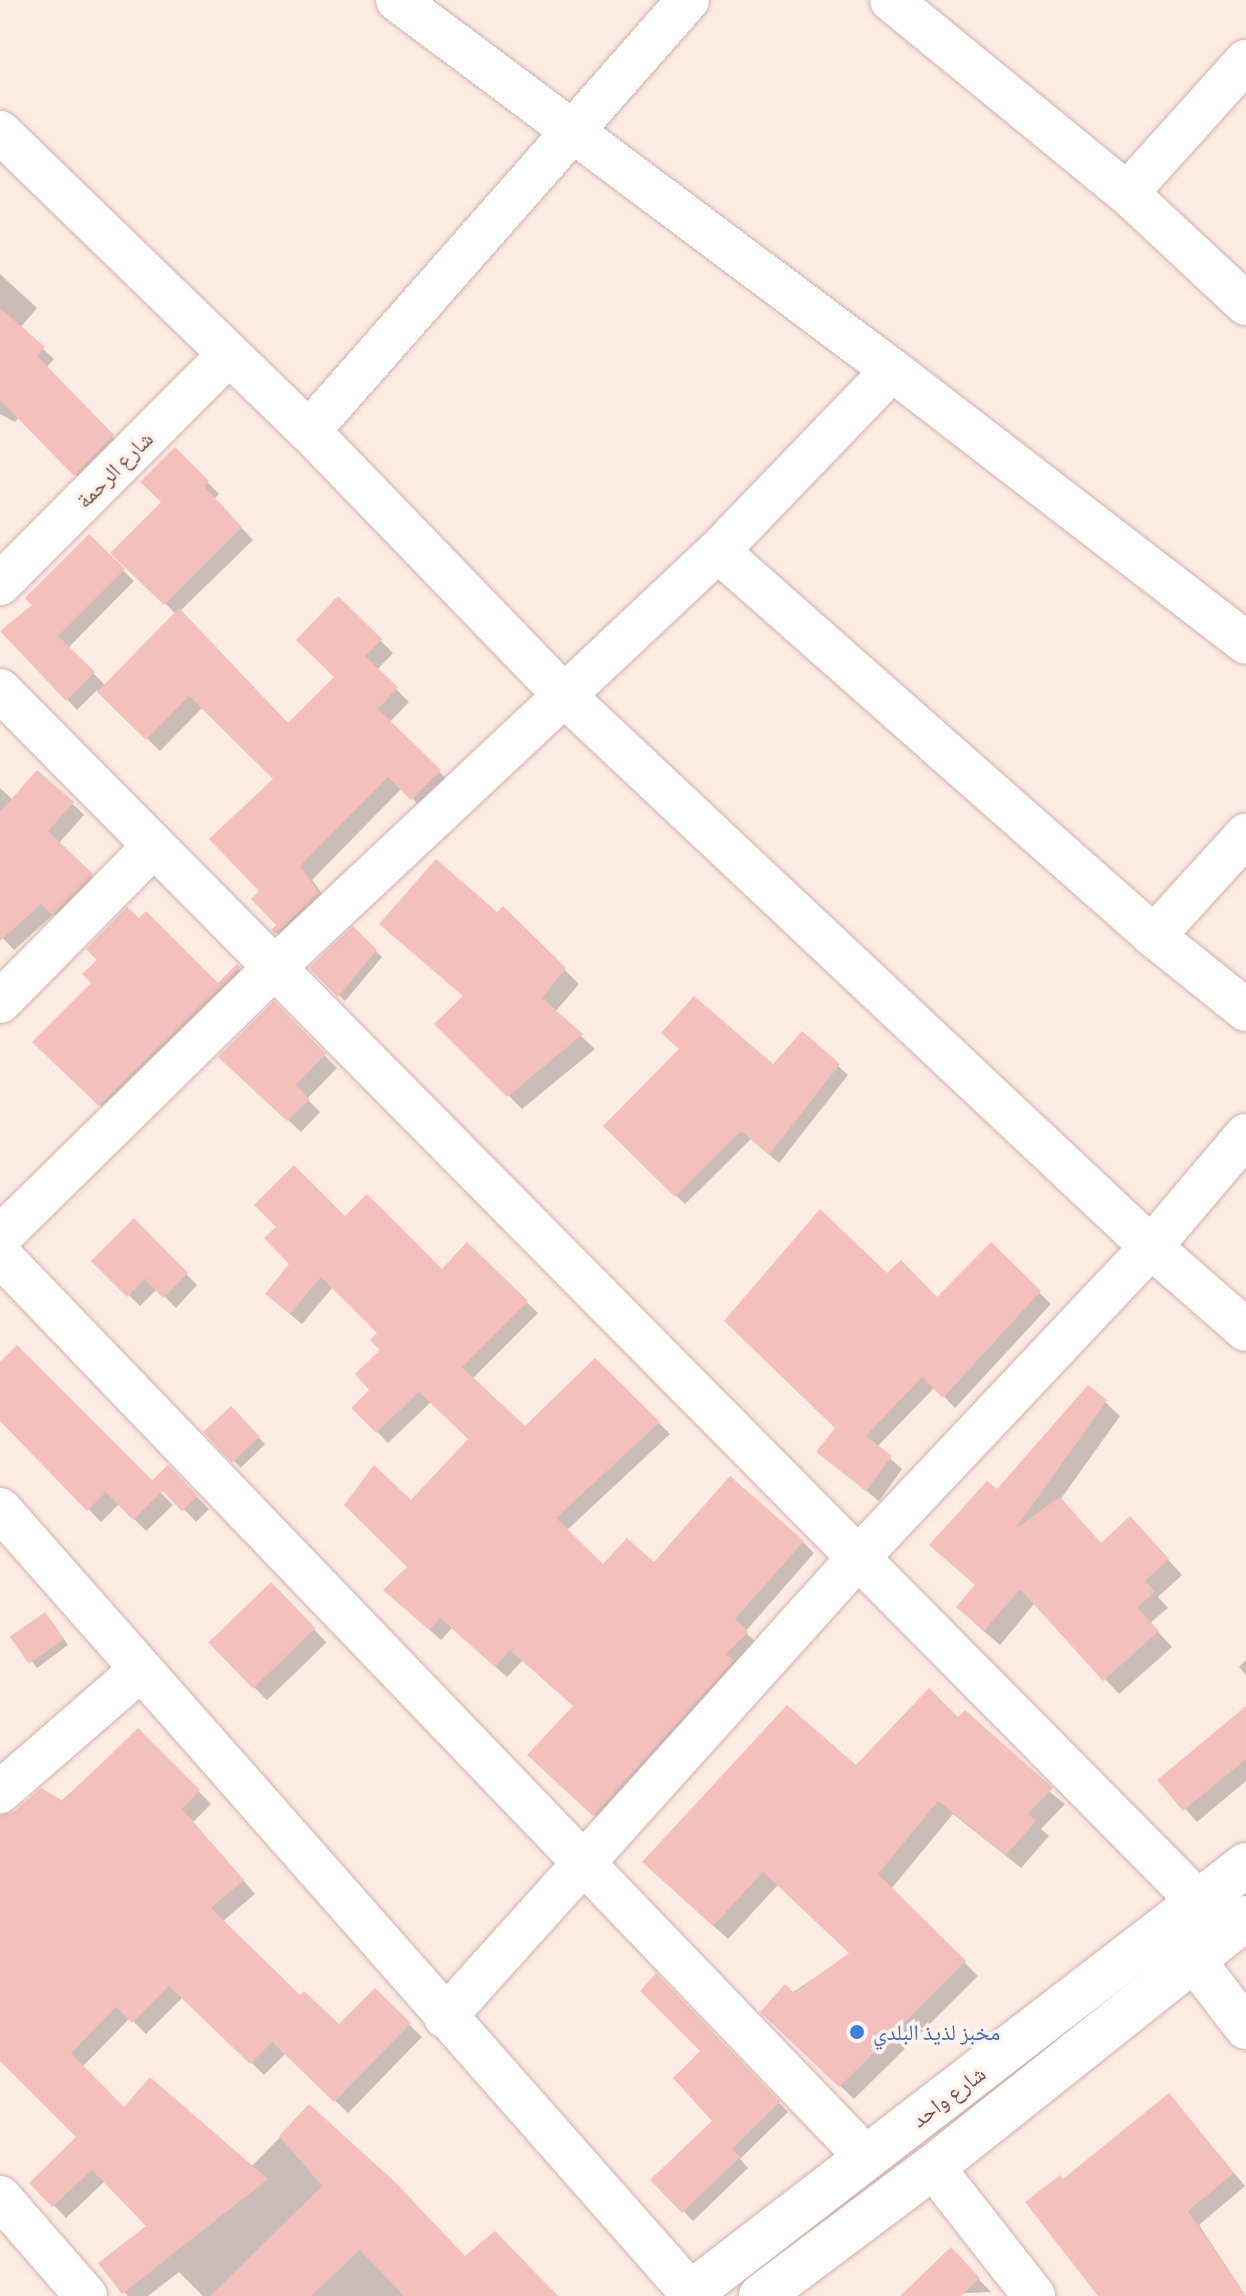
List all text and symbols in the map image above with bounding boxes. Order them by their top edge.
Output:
street label: شارع الرحمة [70,425,158,513]
place label: مخبز لذيذ البلدي [873,2019,1000,2045]
marker: مخبز لذيذ البلدي [848,2023,866,2041]
street label: شارع واحد [906,2060,990,2132]

